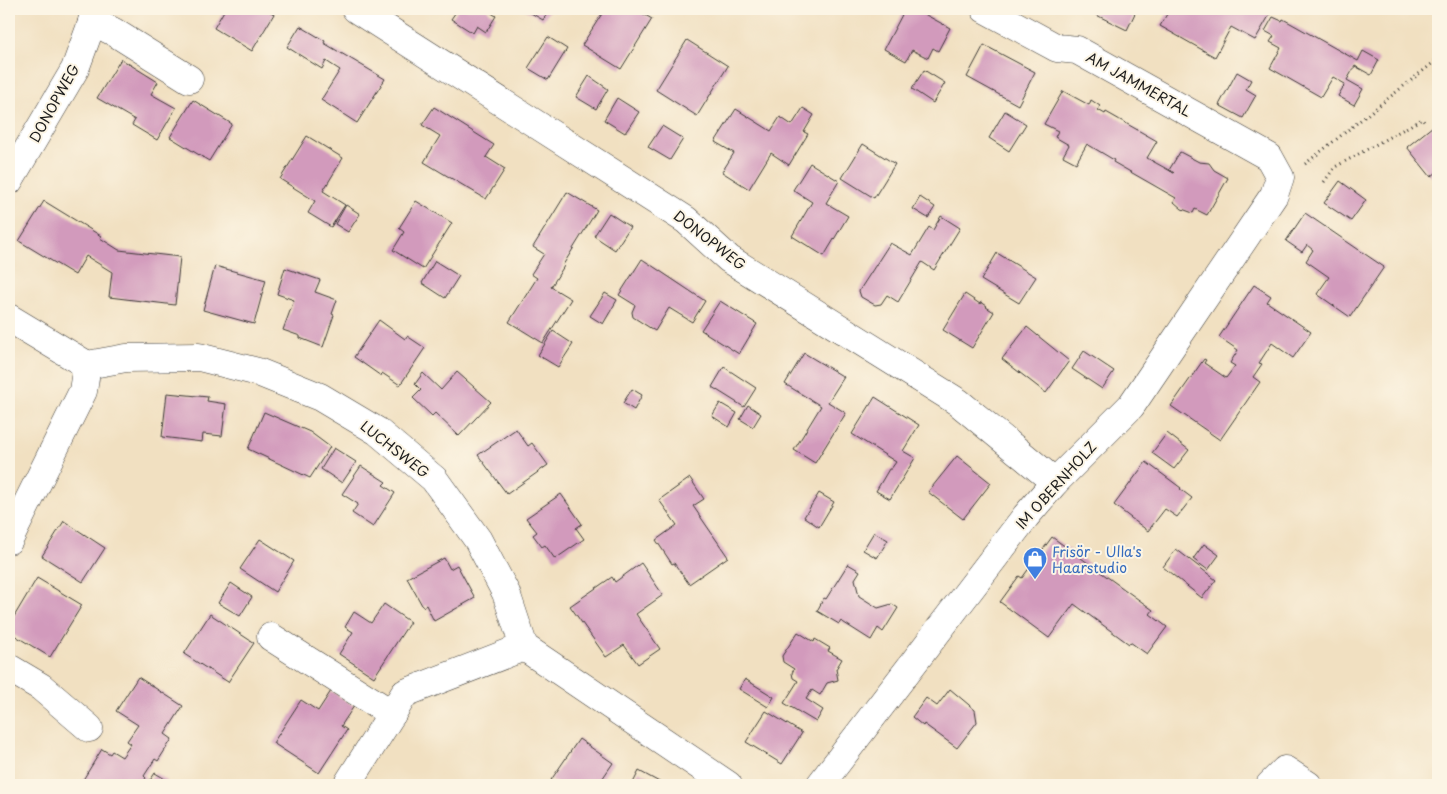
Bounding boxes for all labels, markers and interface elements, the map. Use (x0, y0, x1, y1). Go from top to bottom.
street label: AM JAMMERTAL (1083, 46, 1195, 122)
street label: DONOPWEG (24, 60, 84, 146)
street label: DONOPWEG (669, 205, 751, 275)
street label: LUCHSWEG (356, 415, 434, 483)
street label: IM OBERNHOLZ (1011, 437, 1101, 533)
place label: Frisör - Ulla's Haarstudio (1052, 541, 1142, 578)
shop icon: Frisör - Ulla's Haarstudio (1022, 546, 1048, 580)

